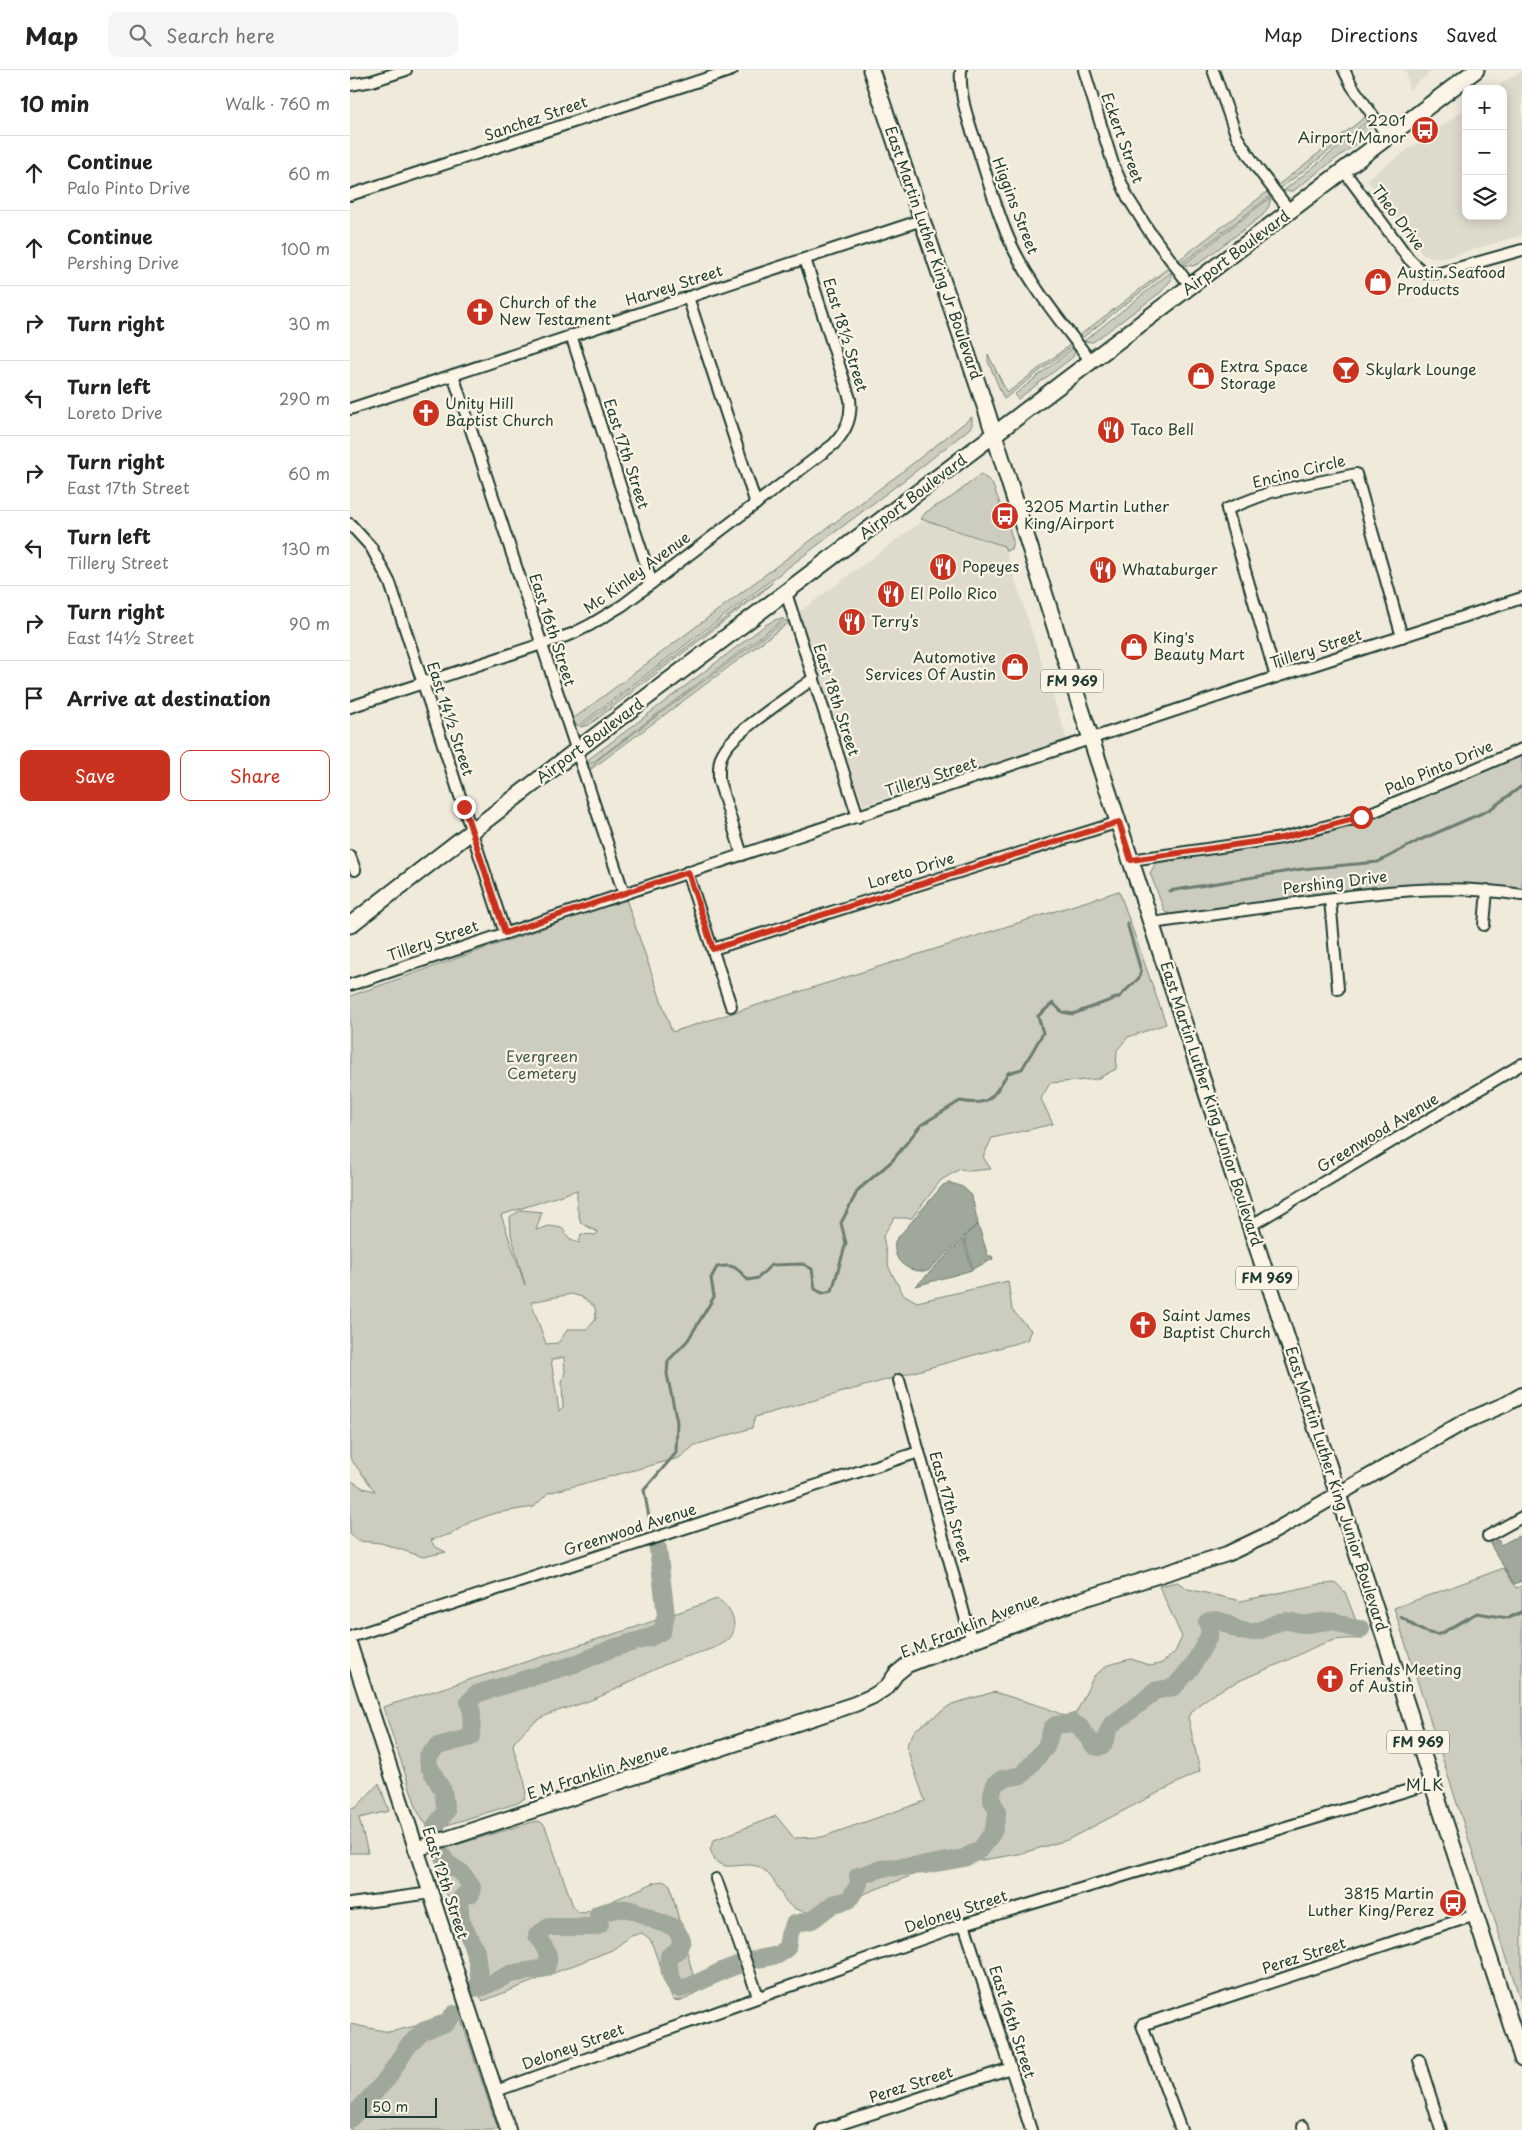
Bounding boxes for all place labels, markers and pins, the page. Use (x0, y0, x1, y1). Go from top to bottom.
place label: 2201 Airport/Manor (1298, 108, 1406, 148)
bus stop icon: 2201 Airport/Manor (1410, 115, 1440, 145)
place label: Austin Seafood Products (1397, 260, 1506, 300)
shop icon: Austin Seafood Products (1363, 267, 1393, 297)
place label: Church of the New Testament (499, 290, 611, 330)
church icon: Church of the New Testament (465, 297, 495, 327)
place label: Extra Space Storage (1220, 354, 1308, 394)
bar icon: Skylark Lounge (1331, 355, 1361, 385)
place label: Skylark Lounge (1365, 357, 1476, 380)
shop icon: Extra Space Storage (1186, 361, 1216, 391)
place label: Unity Hill Baptist Church (445, 391, 554, 431)
church icon: Unity Hill Baptist Church (411, 398, 441, 428)
restaurant icon: Taco Bell (1096, 415, 1126, 445)
place label: Taco Bell (1130, 417, 1194, 440)
place label: 3205 Martin Luther King/Airport (1024, 494, 1169, 534)
bus stop icon: 3205 Martin Luther King/Airport (990, 501, 1020, 531)
restaurant icon: Popeyes (928, 552, 958, 582)
place label: Popeyes (962, 554, 1019, 577)
restaurant icon: Whataburger (1088, 555, 1118, 585)
place label: Whataburger (1122, 557, 1218, 580)
restaurant icon: El Pollo Rico (876, 579, 906, 609)
place label: El Pollo Rico (910, 581, 997, 604)
restaurant icon: Terry’s (837, 607, 867, 637)
place label: Terry’s (871, 609, 919, 632)
place label: King's Beauty Mart (1153, 625, 1245, 665)
shop icon: King's Beauty Mart (1119, 632, 1149, 662)
place label: Automotive Services Of Austin (865, 645, 996, 685)
shop icon: Automotive Services Of Austin (1000, 652, 1030, 682)
place label: Saint James Baptist Church (1162, 1303, 1271, 1343)
church icon: Saint James Baptist Church (1128, 1310, 1158, 1340)
place label: Friends Meeting of Austin (1349, 1657, 1462, 1697)
church icon: Friends Meeting of Austin (1315, 1664, 1345, 1694)
place label: 3815 Martin Luther King/Perez (1308, 1881, 1434, 1921)
bus stop icon: 3815 Martin Luther King/Perez (1438, 1888, 1468, 1918)

